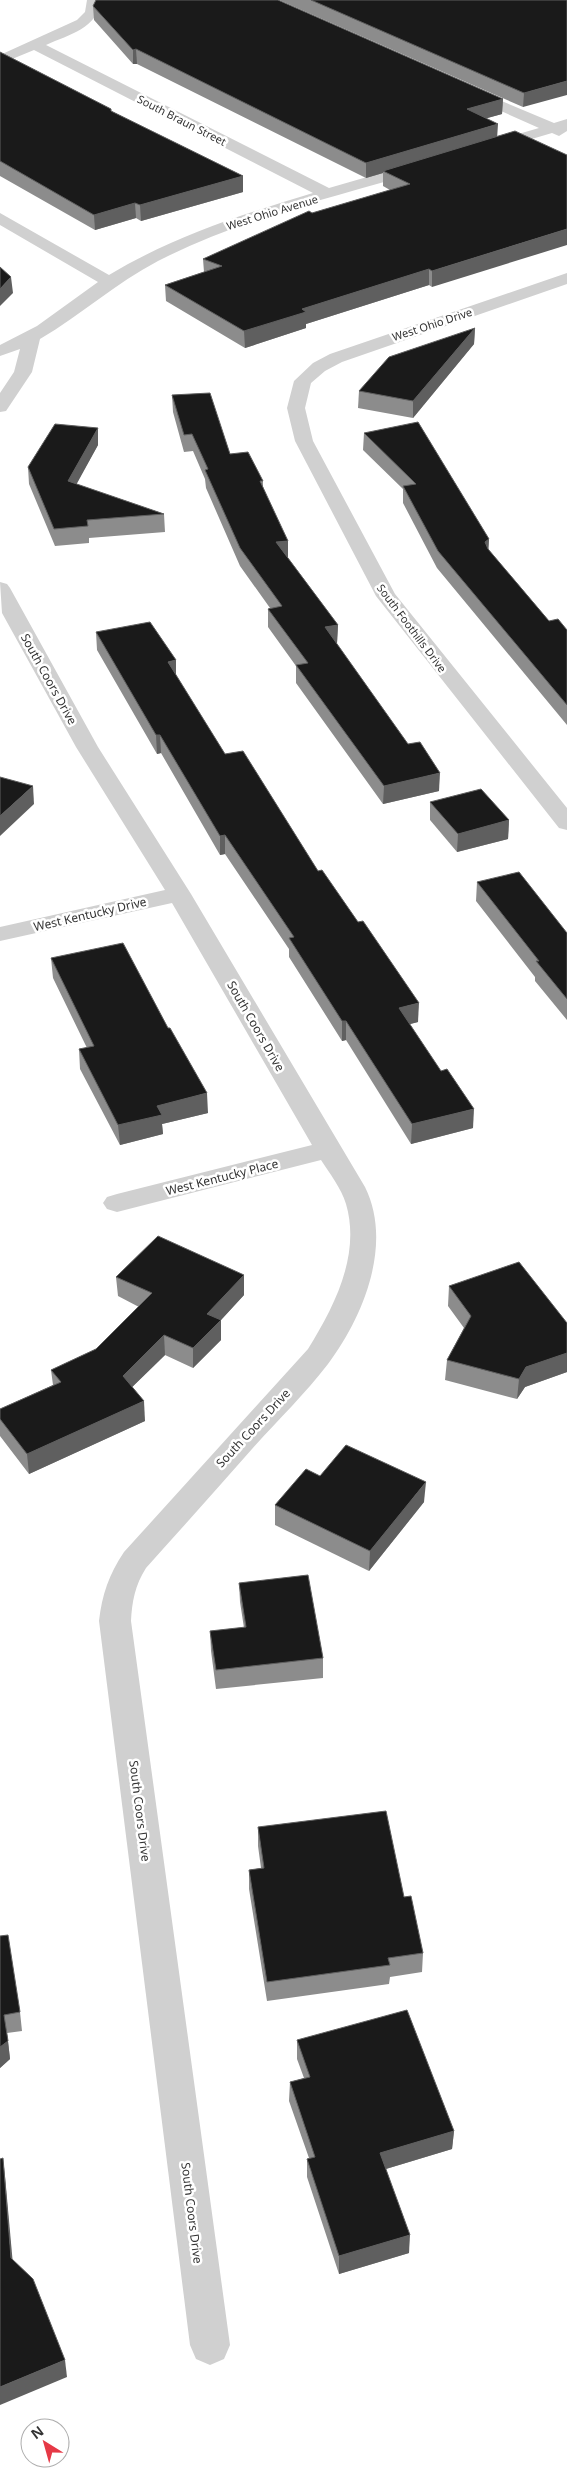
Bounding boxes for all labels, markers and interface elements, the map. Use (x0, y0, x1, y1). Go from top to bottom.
street label: South Braun Street (135, 91, 229, 149)
street label: West Ohio Avenue (225, 191, 319, 233)
street label: West Ohio Drive (390, 304, 474, 344)
street label: South Foothills Drive (374, 581, 450, 675)
street label: South Coors Drive (17, 630, 81, 728)
street label: West Kentucky Drive (32, 893, 148, 935)
street label: South Coors Drive (223, 978, 289, 1074)
street label: West Kentucky Place (164, 1155, 280, 1199)
street label: South Coors Drive (212, 1385, 294, 1471)
street label: South Coors Drive (125, 1759, 155, 1863)
street label: South Coors Drive (177, 2161, 207, 2265)
north arrow (20, 2418, 70, 2468)
text: N (27, 2421, 47, 2443)

